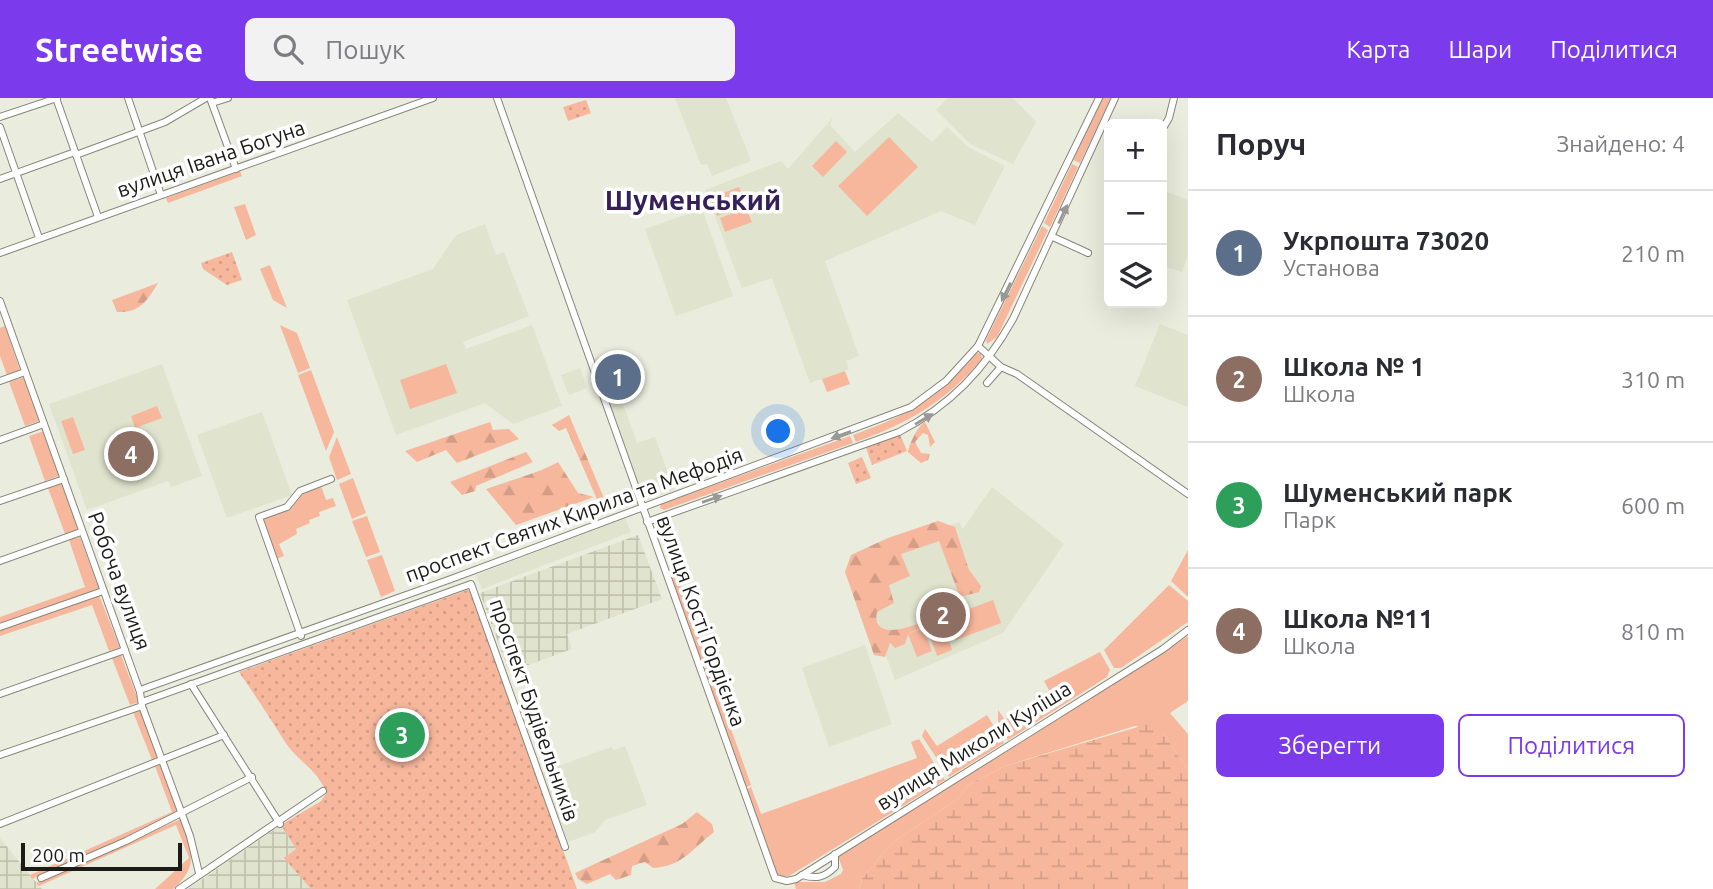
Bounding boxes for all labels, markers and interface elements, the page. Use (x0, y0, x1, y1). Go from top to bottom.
search box (245, 18, 735, 81)
icon: search (269, 30, 307, 68)
text: Streetwise (35, 31, 203, 68)
text: Пошук (325, 35, 406, 64)
text: Карта (1346, 36, 1410, 63)
text: Шари (1448, 36, 1512, 63)
text: Поділитися (1550, 36, 1678, 63)
street label: вулиця Івана Богуна (113, 115, 308, 202)
map controls (1104, 119, 1167, 308)
button: + (1104, 119, 1167, 182)
text: Поруч (1216, 127, 1306, 161)
text: Знайдено: 4 (1556, 131, 1685, 156)
button: − (1104, 182, 1167, 245)
district label: Шуменський (605, 184, 781, 215)
one-way arrow (1058, 204, 1069, 224)
text: Укрпошта 73020 (1283, 226, 1489, 255)
text: 1 (1233, 241, 1245, 266)
text: 210 m (1621, 241, 1685, 266)
button: layers (1104, 245, 1167, 308)
text: Установа (1283, 255, 1380, 280)
one-way arrow (1000, 282, 1012, 302)
pin: 1 (595, 351, 641, 403)
text: Школа № 1 (1283, 352, 1425, 381)
text: 2 (1233, 367, 1245, 392)
text: 310 m (1621, 367, 1685, 392)
text: Школа (1283, 381, 1355, 406)
one-way arrow (914, 412, 933, 425)
your location (761, 414, 795, 448)
pin: 4 (108, 428, 154, 480)
one-way arrow (831, 430, 852, 441)
street label: проспект Святих Кирила та Мефодія (402, 442, 746, 586)
text: Шуменський парк (1283, 478, 1513, 507)
one-way arrow (701, 493, 722, 504)
text: 3 (1233, 493, 1245, 518)
text: 600 m (1621, 493, 1685, 518)
text: Парк (1283, 507, 1336, 532)
street label: Робоча вулиця (84, 508, 156, 653)
street label: вулиця Кості Гордієнка (653, 512, 751, 729)
pin: 2 (920, 589, 966, 641)
street label: проспект Будівельників (486, 595, 584, 824)
text: Школа №11 (1283, 604, 1433, 633)
text: 4 (1233, 619, 1245, 644)
text: 810 m (1621, 619, 1685, 644)
text: Школа (1283, 633, 1355, 658)
street label: вулиця Миколи Куліша (872, 676, 1075, 815)
pin: 3 (379, 709, 425, 761)
button: Зберегти (1216, 714, 1444, 777)
button: Поділитися (1458, 714, 1685, 777)
scale bar (21, 840, 182, 872)
text: 200 m (32, 844, 85, 866)

